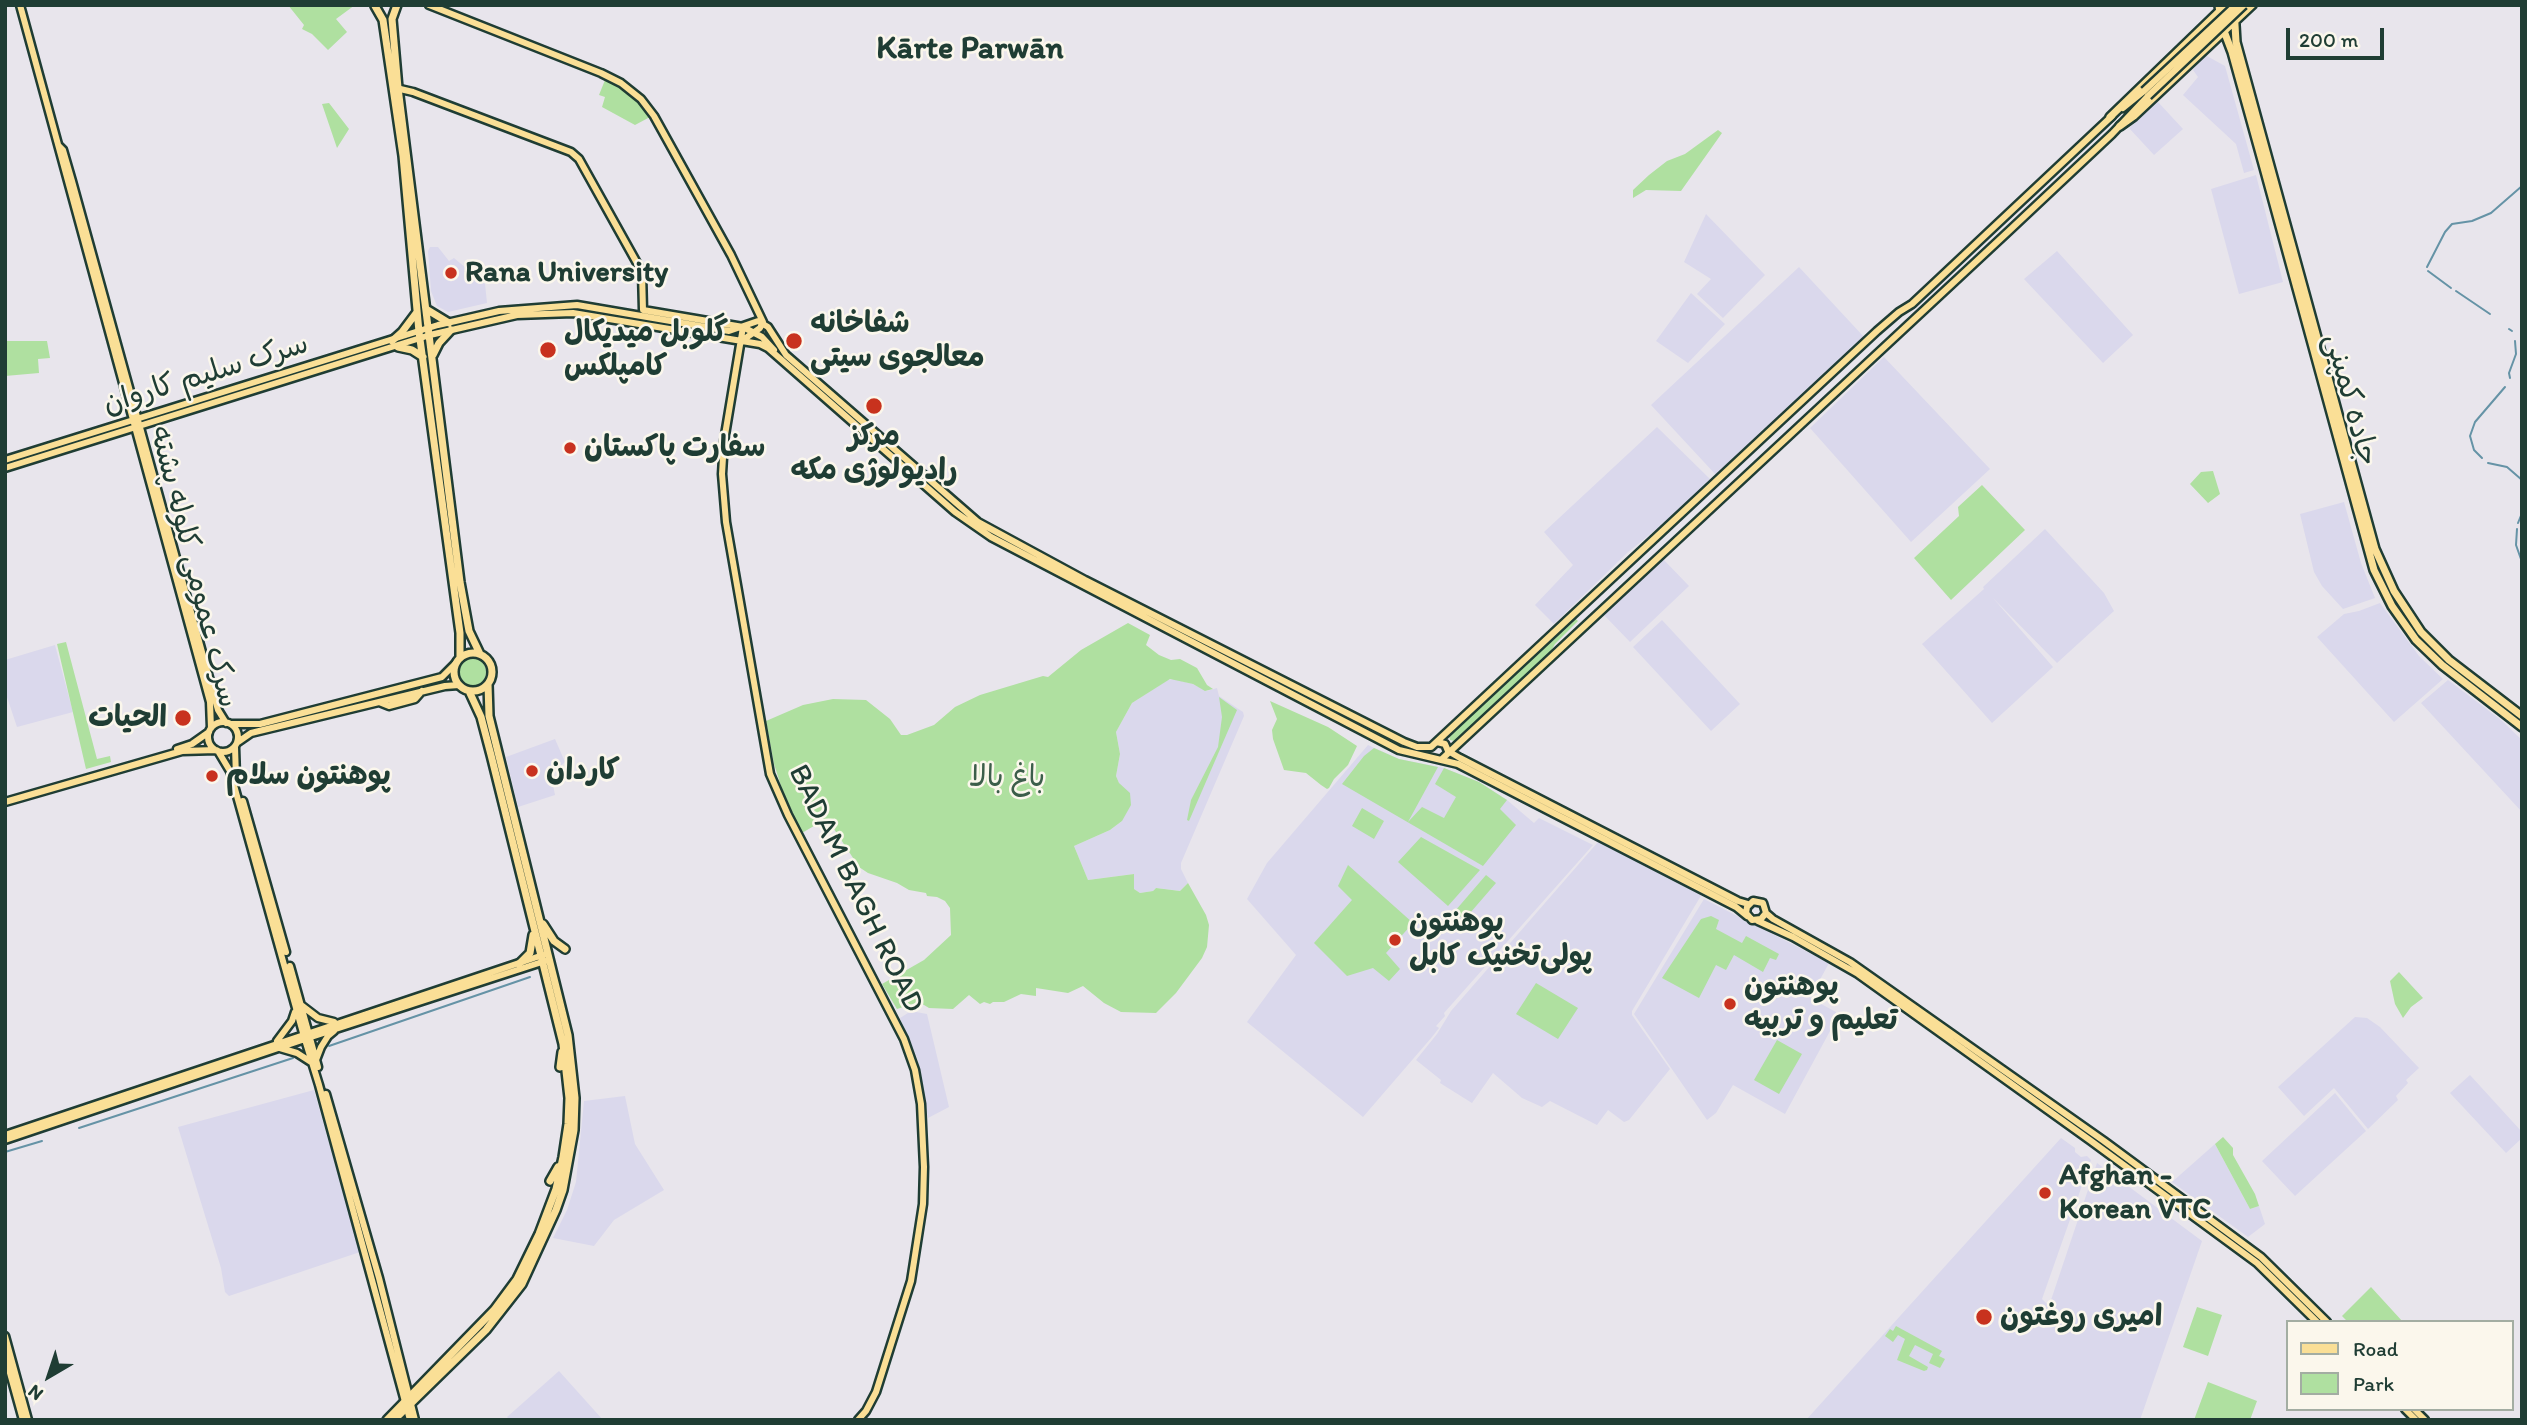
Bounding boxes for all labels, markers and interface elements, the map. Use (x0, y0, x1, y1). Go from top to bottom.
scale bar (2289, 14, 2387, 58)
text: 200 m (2299, 27, 2358, 52)
district label: Kārte Parwān (876, 31, 1064, 69)
place label: Rana University (465, 255, 668, 291)
marker: Rana University (443, 265, 459, 281)
place label: شفاخانه معالجوی سیتی (810, 306, 985, 376)
place label: گلوبل میدیکال کامپلکس (564, 315, 728, 386)
street label: سرک سلیم کاروان (99, 327, 313, 423)
street label: جاده کمپنی (2315, 330, 2385, 470)
marker: شفاخانه معالجوی سیتی (784, 331, 804, 351)
marker: گلوبل میدیکال کامپلکس (538, 340, 558, 360)
marker: مرکز رادیولوژی مکه (864, 396, 884, 416)
place label: مرکز رادیولوژی مکه (790, 419, 958, 490)
street label: سرک عمومی کلوله پشته (141, 423, 245, 711)
place label: سفارت پاکستان (584, 430, 765, 466)
marker: سفارت پاکستان (562, 440, 578, 456)
place label: الحیات (88, 700, 167, 736)
marker: الحیات (173, 708, 193, 728)
place label: کاردان (546, 753, 620, 789)
place label: پوهنتون سلام (226, 758, 391, 794)
street label: BADAM BAGH ROAD (779, 759, 931, 1019)
park label: باغ بالا (969, 760, 1045, 796)
marker: کاردان (524, 763, 540, 779)
marker: پوهنتون سلام (204, 768, 220, 784)
place label: پوهنتون پولی‌تخنیک کابل (1409, 905, 1592, 976)
marker: پوهنتون پولی‌تخنیک کابل (1387, 932, 1403, 948)
place label: پوهنتون تعلیم و تربیه (1744, 969, 1898, 1040)
marker: پوهنتون تعلیم و تربیه (1722, 996, 1738, 1012)
place label: Afghan - Korean VTC (2059, 1158, 2212, 1228)
marker: Afghan - Korean VTC (2037, 1185, 2053, 1201)
place label: امیری روغتون (2000, 1299, 2162, 1335)
marker: امیری روغتون (1974, 1307, 1994, 1327)
legend (2286, 1320, 2513, 1411)
text: Road (2353, 1336, 2398, 1361)
north arrow (14, 1341, 84, 1411)
text: Park (2353, 1371, 2394, 1396)
text: N (23, 1380, 48, 1406)

